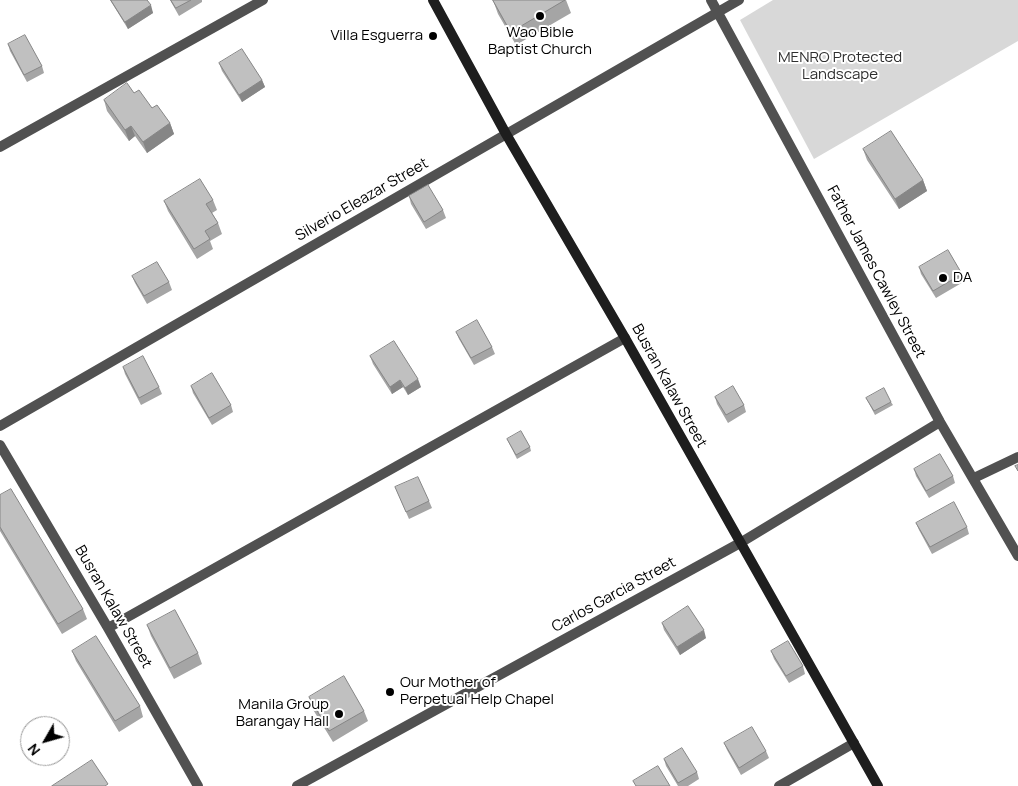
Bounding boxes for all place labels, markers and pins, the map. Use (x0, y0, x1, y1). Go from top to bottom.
marker: Wao Bible Baptist Church (534, 10, 546, 22)
place label: Wao Bible Baptist Church (488, 24, 592, 59)
place label: Villa Esguerra (331, 27, 423, 45)
marker: Villa Esguerra (427, 30, 439, 42)
place label: DA (953, 269, 972, 287)
marker: DA (937, 272, 949, 284)
place label: Our Mother of Perpetual Help Chapel (400, 674, 554, 709)
marker: Our Mother of Perpetual Help Chapel (384, 686, 396, 698)
place label: Manila Group Barangay Hall (236, 696, 329, 731)
marker: Manila Group Barangay Hall (333, 708, 345, 720)

